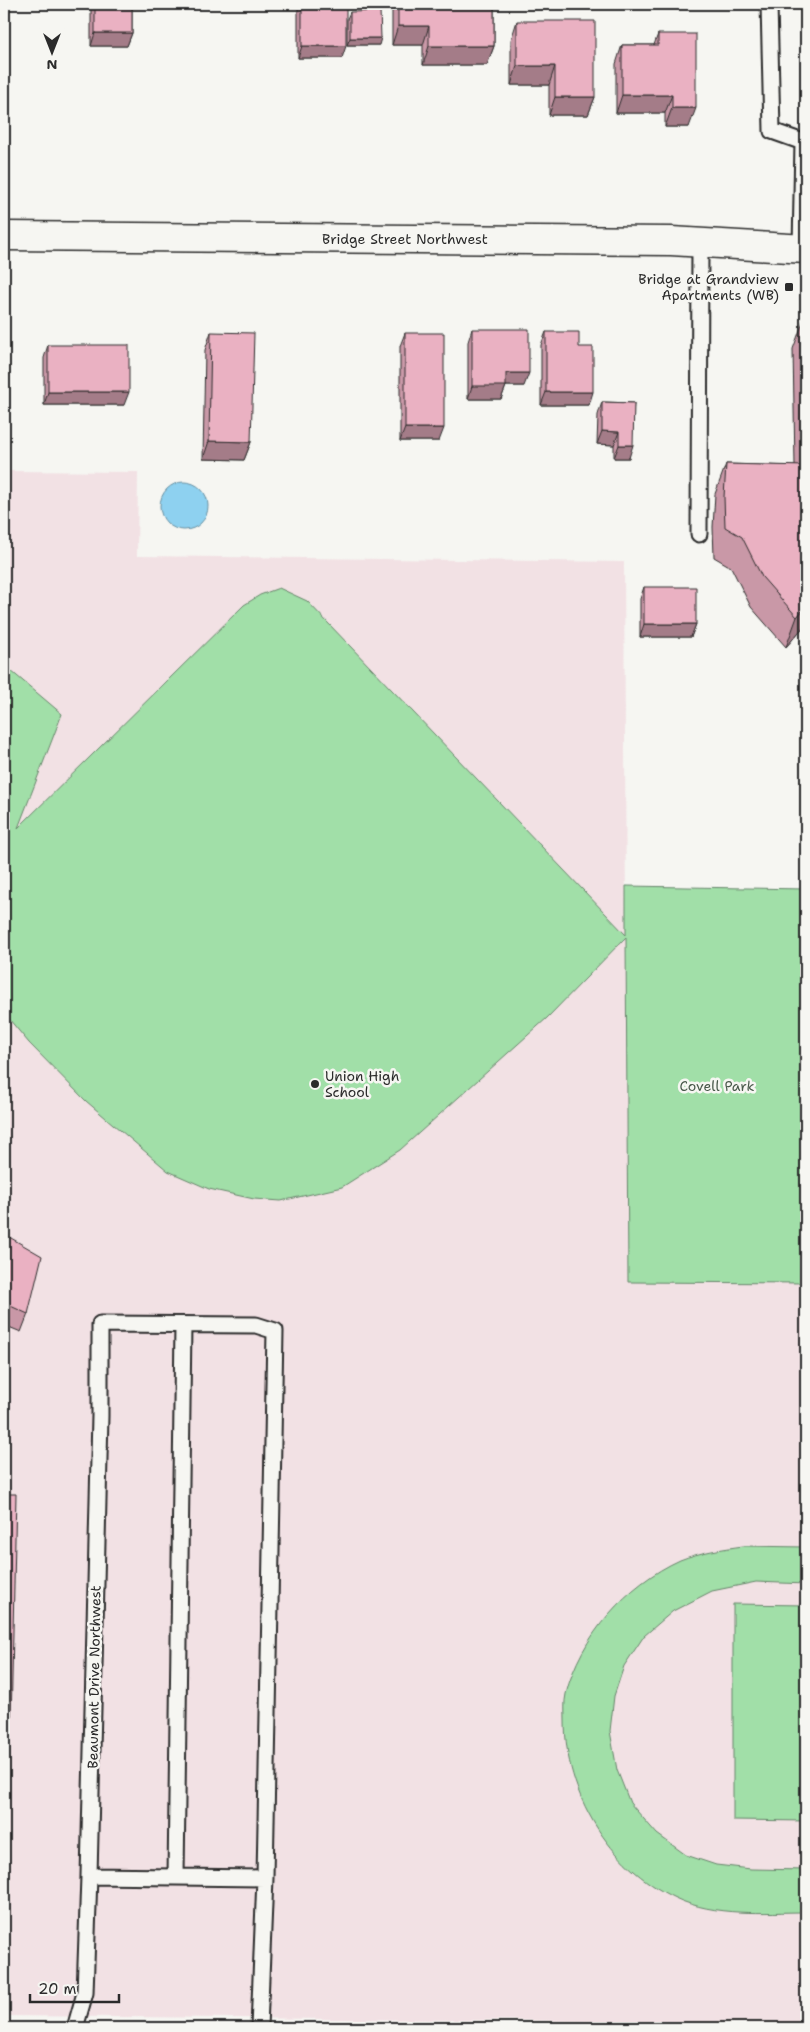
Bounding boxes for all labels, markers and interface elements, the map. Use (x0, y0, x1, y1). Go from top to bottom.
north arrow (28, 28, 78, 78)
text: N (46, 56, 58, 74)
street label: Bridge Street Northwest (322, 230, 488, 248)
place label: Bridge at Grandview Apartments (WB) (638, 270, 779, 304)
marker: Bridge at Grandview Apartments (WB) (783, 281, 795, 293)
place label: Union High School (325, 1067, 399, 1101)
park label: Covell Park (680, 1077, 754, 1095)
marker: Union High School (309, 1078, 321, 1090)
street label: Beaumont Drive Northwest (83, 1585, 105, 1769)
scale bar (30, 1972, 119, 2004)
text: 20 m (38, 1979, 77, 1999)

